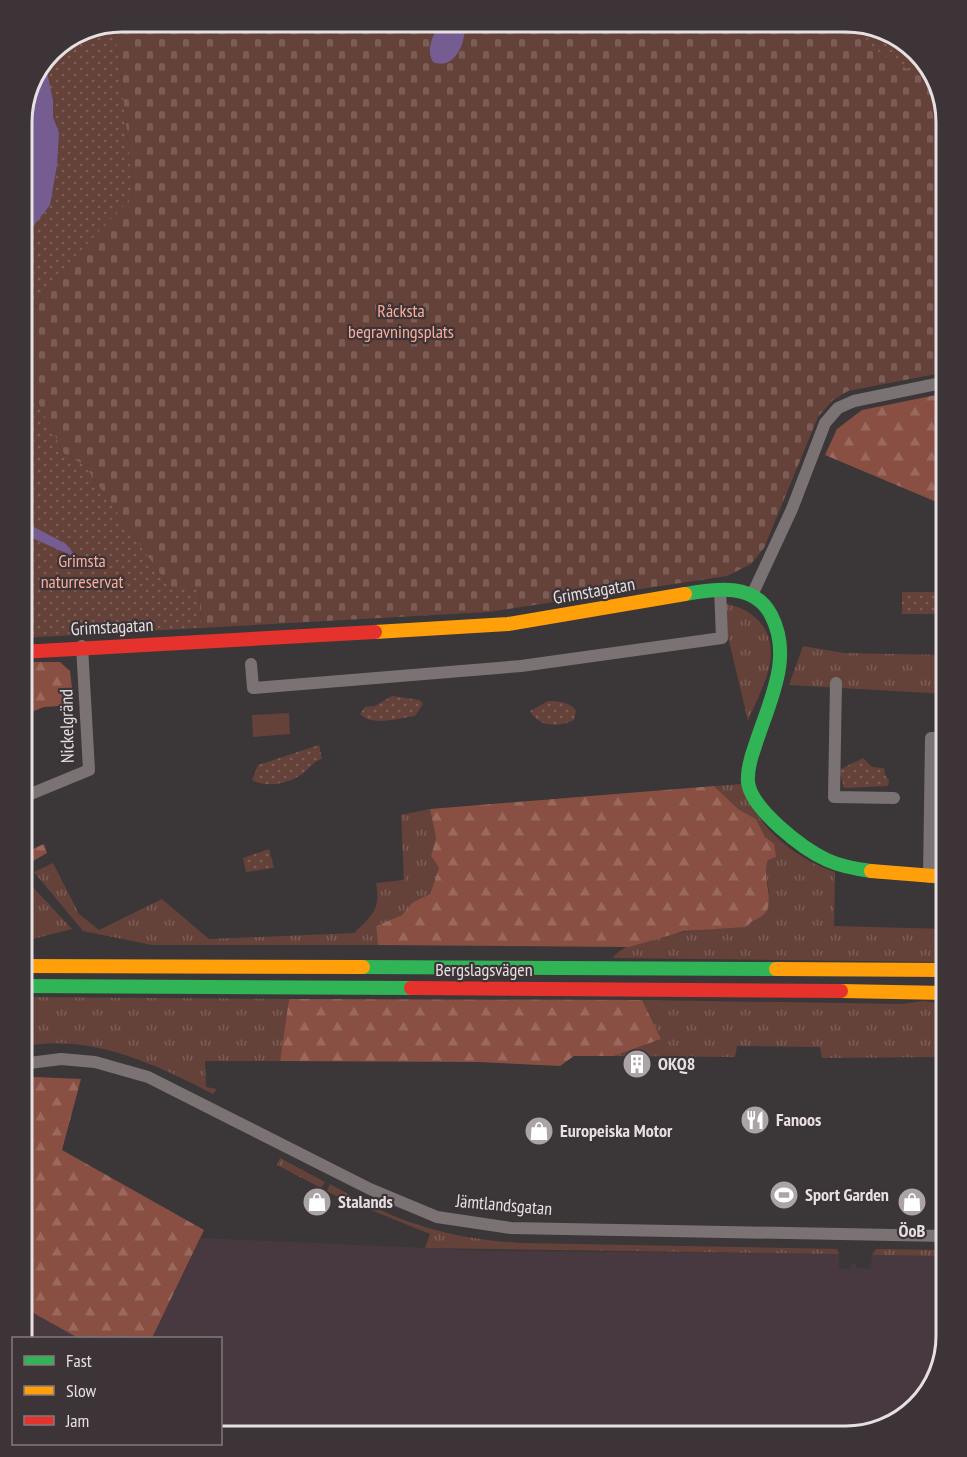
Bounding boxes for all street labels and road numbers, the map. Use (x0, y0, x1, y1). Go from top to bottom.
street label: Grimstagatan (551, 572, 637, 609)
street label: Grimstagatan (70, 613, 154, 640)
street label: Nickelgränd (54, 689, 79, 763)
street label: Bergslagsvägen (435, 958, 533, 981)
street label: Jämtlandsgatan (454, 1189, 553, 1220)

